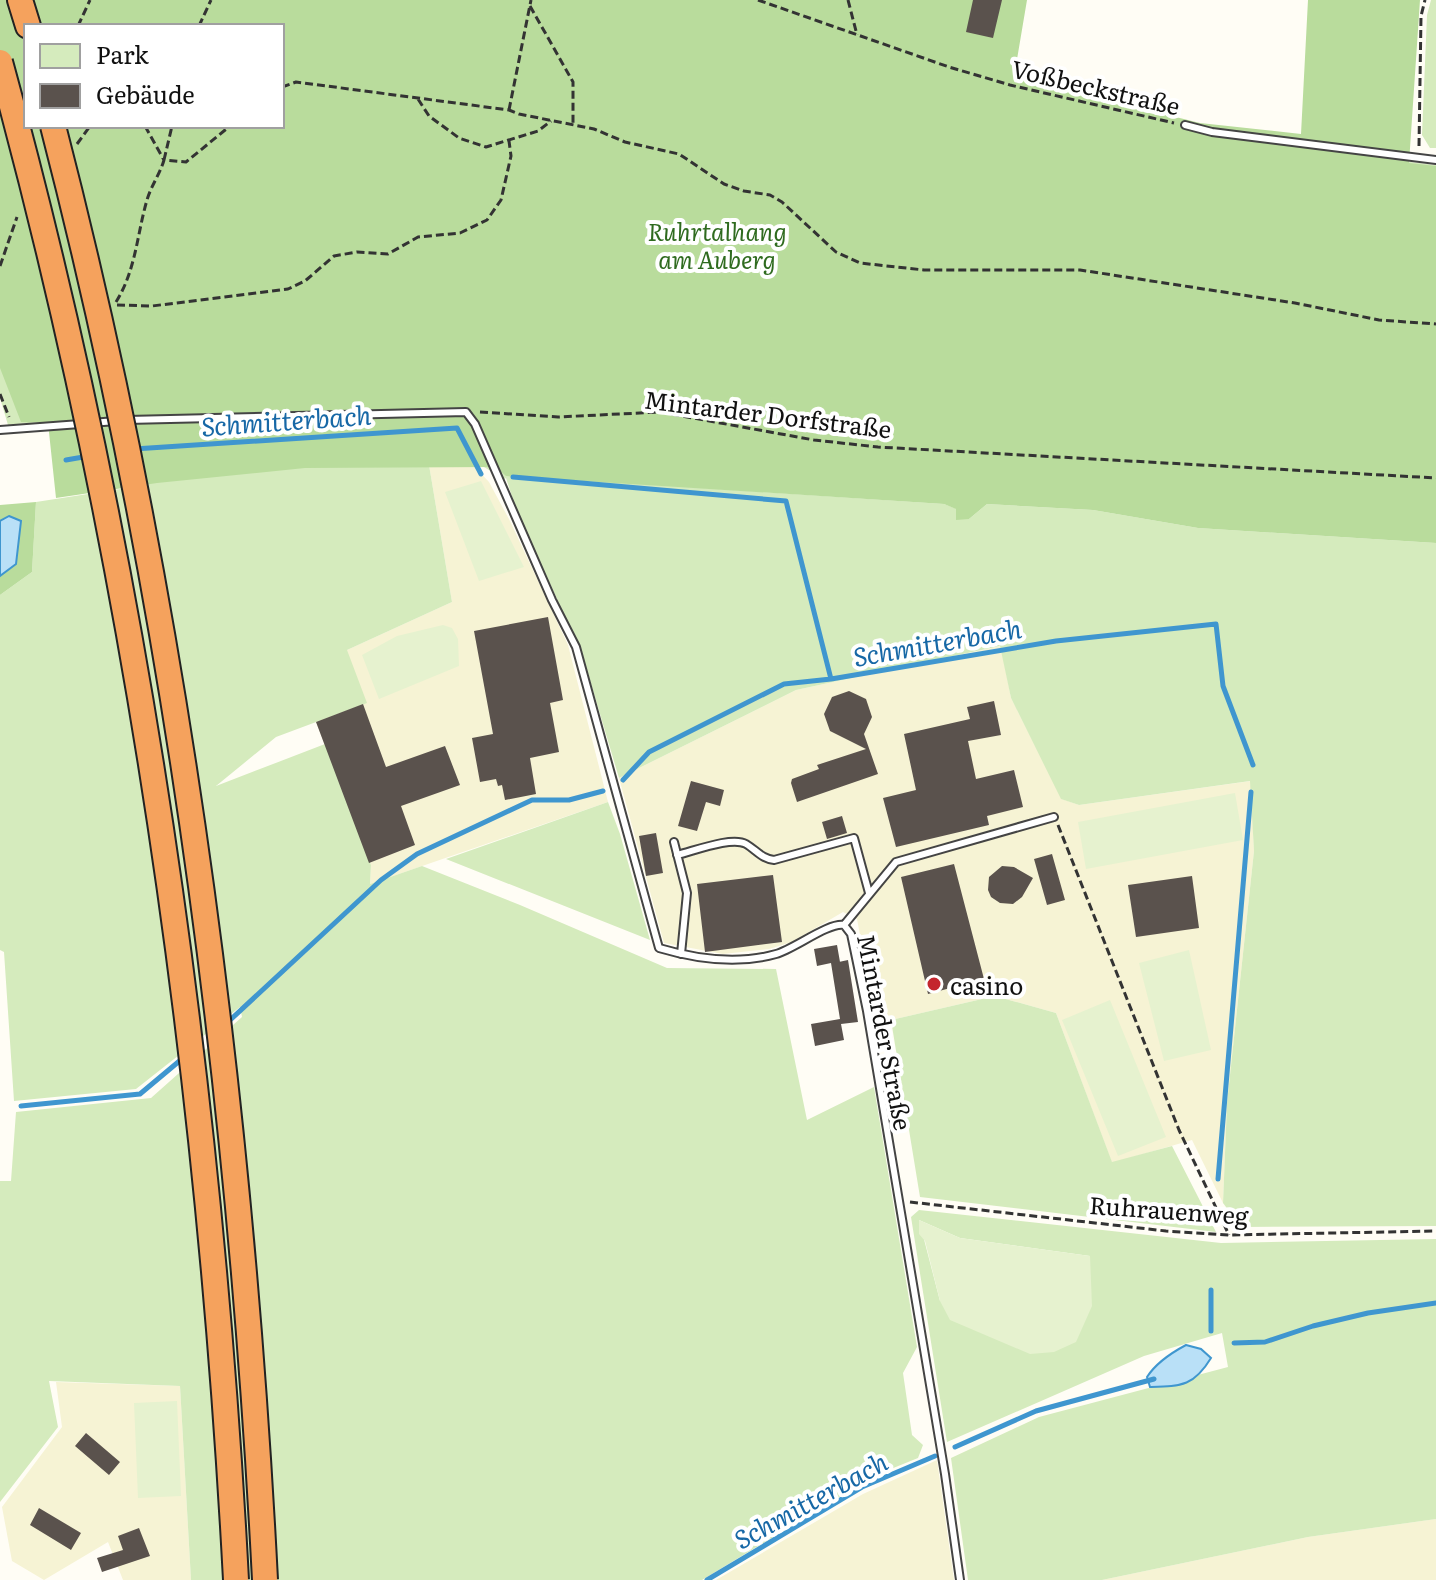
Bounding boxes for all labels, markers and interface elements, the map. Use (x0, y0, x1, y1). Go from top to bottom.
legend (24, 24, 284, 128)
text: Park (96, 36, 149, 71)
street label: Voßbeckstraße (1008, 50, 1184, 122)
text: Gebäude (96, 76, 195, 111)
park label: Ruhrtalhang am Auberg (647, 213, 787, 276)
street label: Mintarder Dorfstraße (643, 380, 893, 446)
water label: Schmitterbach (200, 394, 372, 444)
water label: Schmitterbach (850, 607, 1024, 675)
street label: Mintarder Straße (850, 931, 922, 1133)
place label: casino (950, 967, 1023, 1002)
marker: casino (925, 975, 943, 993)
street label: Ruhrauenweg (1088, 1186, 1250, 1232)
water label: Schmitterbach (726, 1441, 894, 1557)

